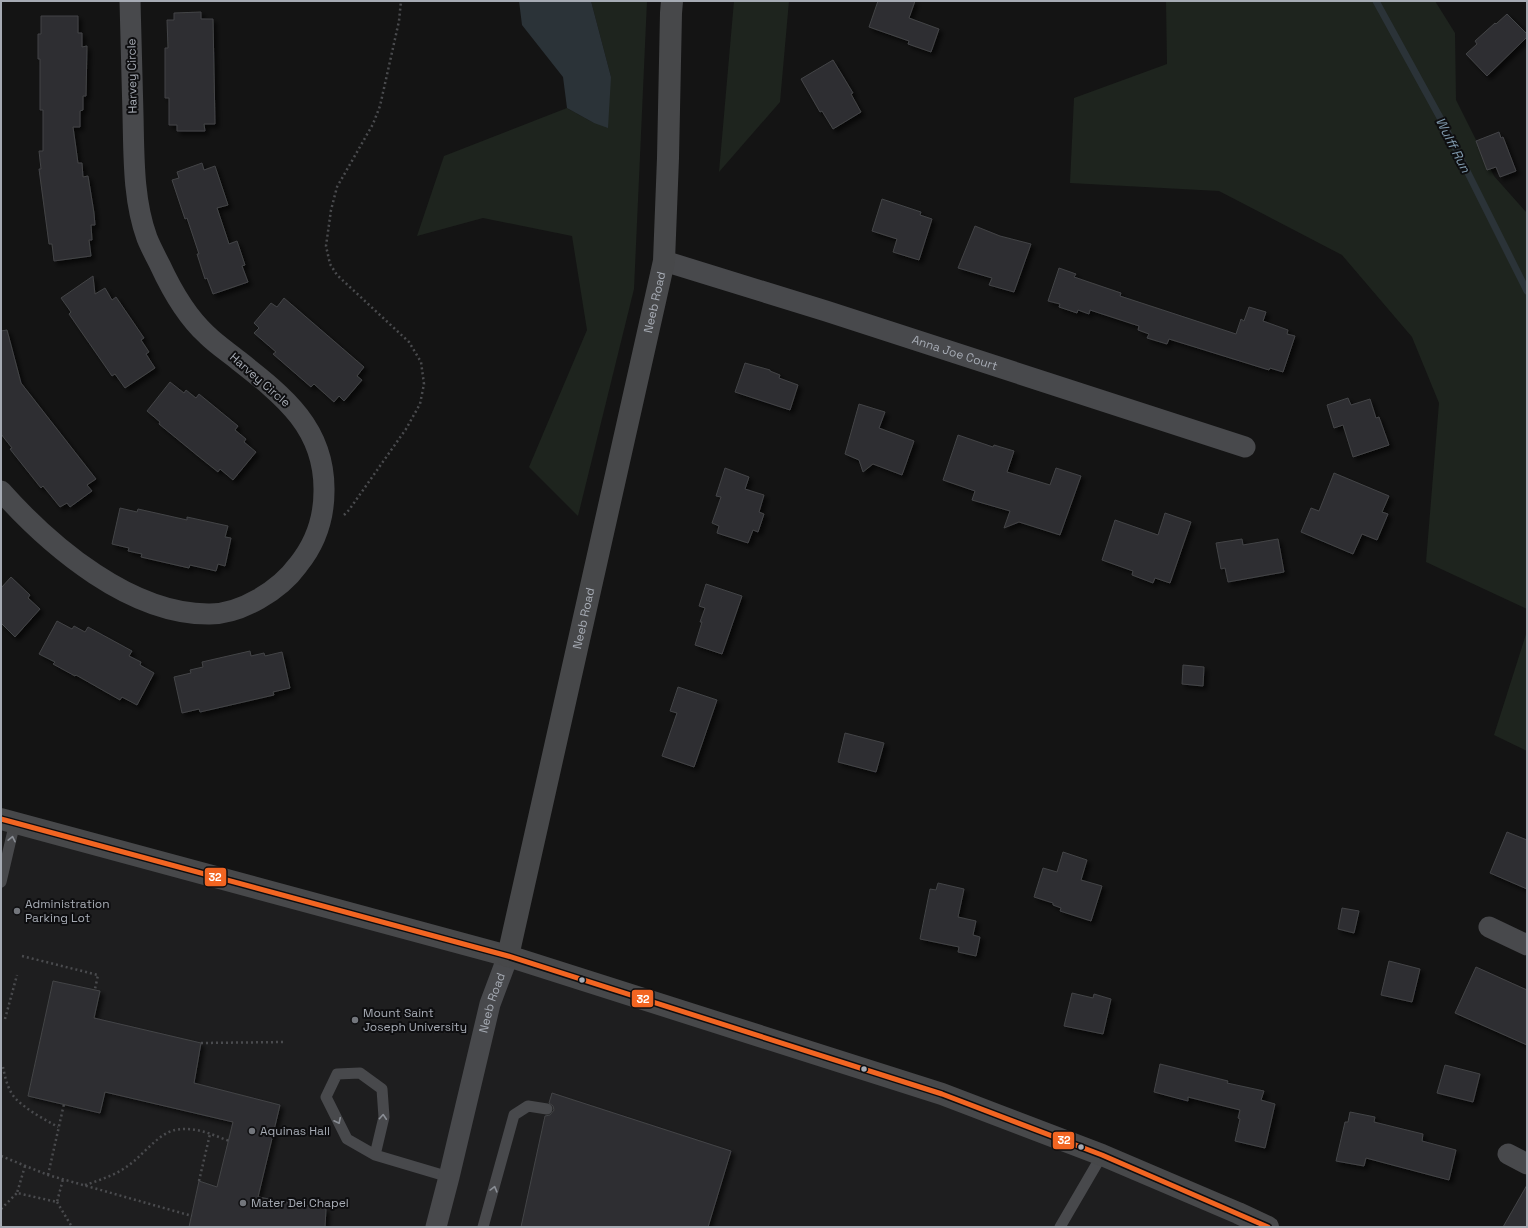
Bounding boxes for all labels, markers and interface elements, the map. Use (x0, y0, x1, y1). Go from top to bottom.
street label: Harvey Circle (123, 38, 141, 114)
water label: Wulff Run (1432, 114, 1475, 176)
street label: Neeb Road (640, 270, 669, 335)
street label: Anna Joe Court (910, 331, 1000, 374)
street label: Harvey Circle (226, 349, 294, 411)
street label: Neeb Road (569, 586, 598, 651)
one-way arrow (7, 836, 15, 842)
line badge: 32 (204, 867, 227, 887)
text: 32 (208, 870, 222, 884)
place label: Administration Parking Lot (25, 896, 110, 926)
marker: Administration Parking Lot (12, 906, 22, 916)
street label: Neeb Road (475, 970, 509, 1035)
unlabelled marker (577, 975, 587, 985)
line badge: 32 (631, 989, 654, 1008)
text: 32 (636, 992, 650, 1006)
place label: Mount Saint Joseph University (363, 1005, 467, 1035)
marker: Mount Saint Joseph University (350, 1015, 360, 1025)
unlabelled marker (859, 1064, 869, 1074)
one-way arrow (378, 1114, 387, 1120)
one-way arrow (333, 1116, 341, 1124)
place label: Aquinas Hall (260, 1123, 330, 1139)
marker: Aquinas Hall (247, 1126, 257, 1136)
line badge: 32 (1052, 1131, 1075, 1150)
text: 32 (1057, 1133, 1071, 1147)
unlabelled marker (1076, 1142, 1086, 1152)
one-way arrow (489, 1186, 498, 1193)
place label: Mater Dei Chapel (251, 1195, 349, 1211)
marker: Mater Dei Chapel (238, 1198, 248, 1208)

